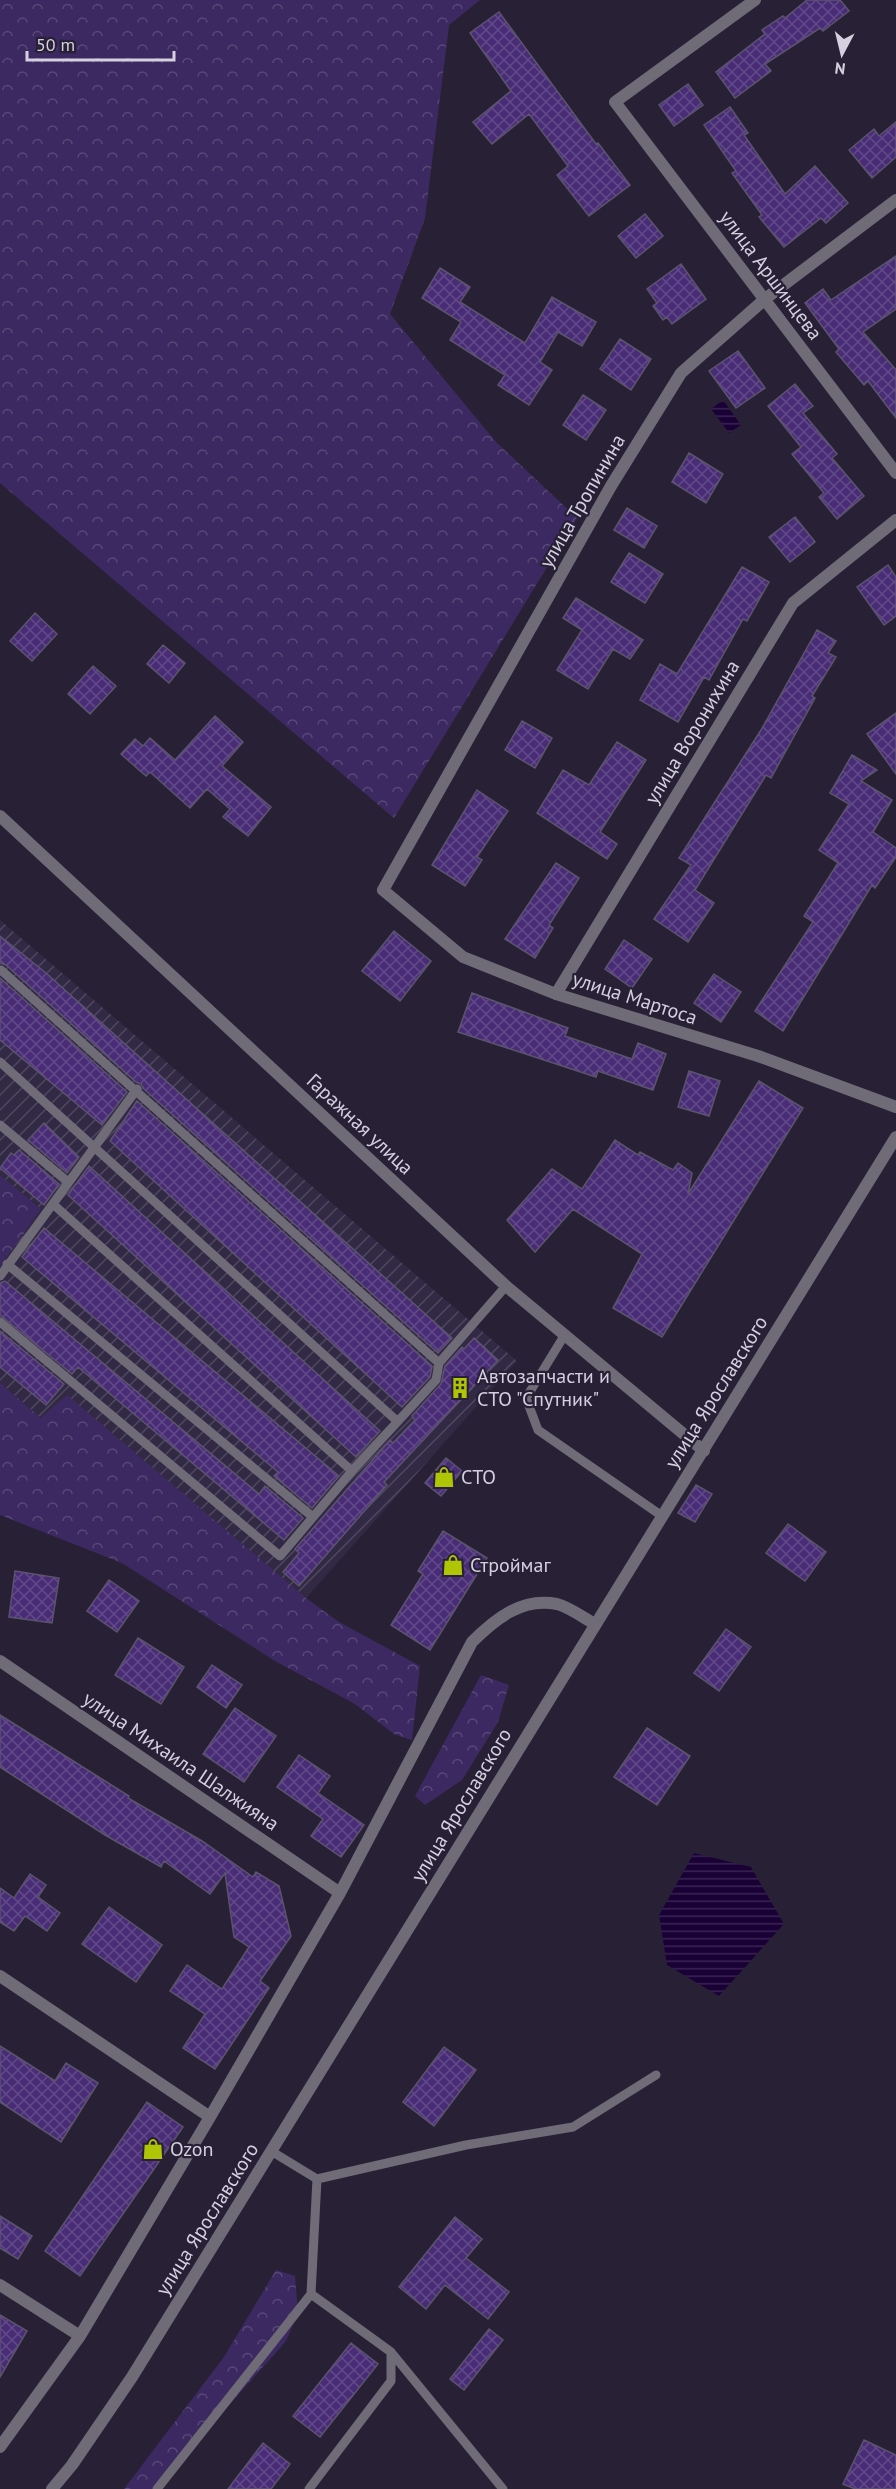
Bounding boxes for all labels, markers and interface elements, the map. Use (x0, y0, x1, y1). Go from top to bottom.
scale bar (27, 24, 174, 62)
north arrow (812, 24, 872, 84)
text: 50 m (36, 33, 75, 56)
text: N (834, 58, 847, 79)
street label: улица Аршинцева (714, 205, 828, 345)
street label: улица Тропинина (533, 429, 631, 573)
street label: улица Воронихина (639, 655, 745, 809)
street label: улица Мартоса (569, 966, 701, 1030)
street label: Гаражная улица (301, 1068, 419, 1180)
street label: улица Ярославского (659, 1311, 773, 1473)
place label: Автозапчасти и СТО "Спутник" (477, 1363, 610, 1412)
building icon: Автозапчасти и СТО "Спутник" (448, 1376, 472, 1400)
place label: СТО (461, 1464, 496, 1490)
shop icon: СТО (432, 1465, 456, 1489)
place label: Строймаг (470, 1552, 551, 1578)
shop icon: Строймаг (441, 1553, 465, 1577)
street label: улица Михаила Шалжияна (78, 1686, 284, 1836)
street label: улица Ярославского (405, 1723, 517, 1887)
place label: Ozon (170, 2136, 214, 2162)
shop icon: Ozon (141, 2137, 165, 2161)
street label: улица Ярославского (150, 2138, 264, 2300)

